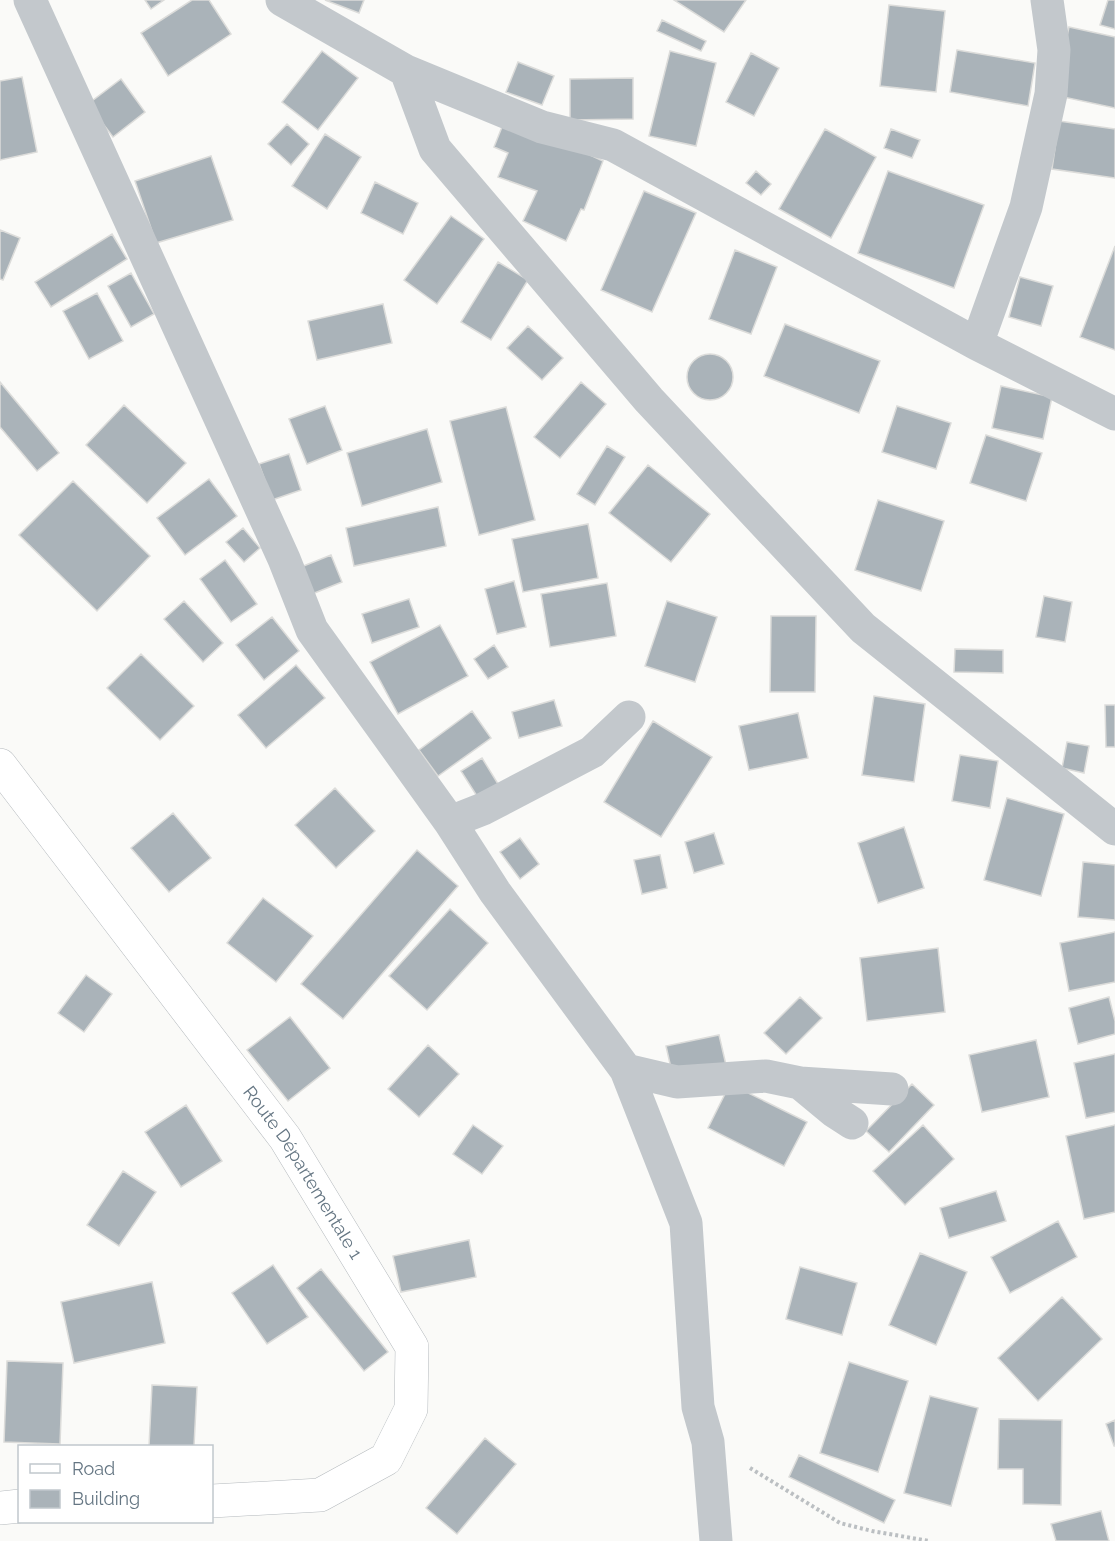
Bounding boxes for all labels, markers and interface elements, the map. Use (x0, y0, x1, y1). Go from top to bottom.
street label: Route Départementale 1 (239, 1082, 367, 1263)
legend (18, 1445, 213, 1523)
text: Road (72, 1458, 115, 1479)
text: Building (72, 1488, 140, 1509)

